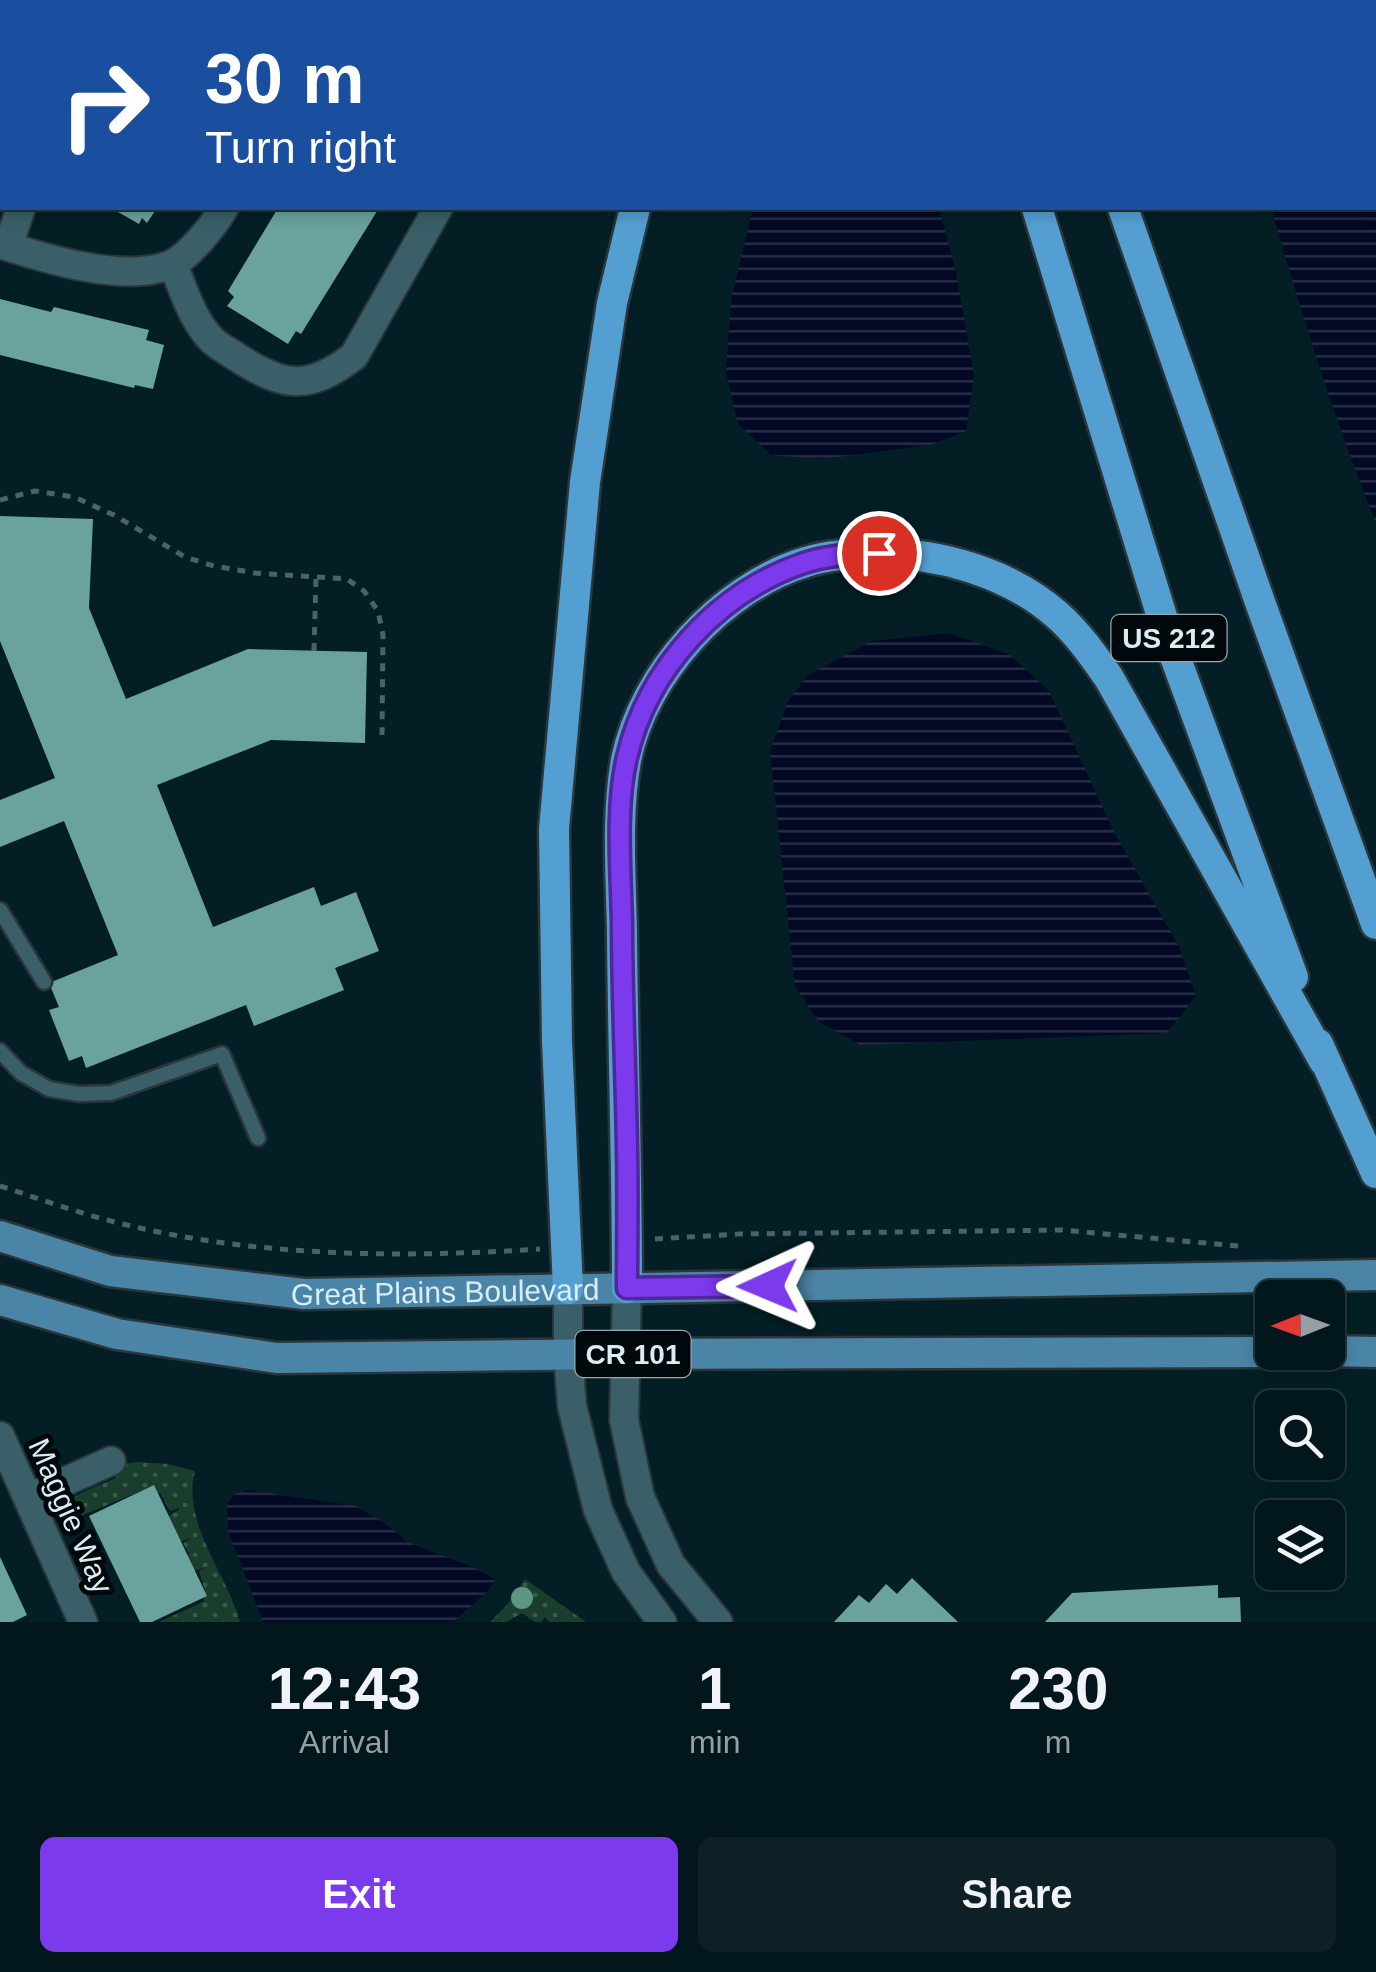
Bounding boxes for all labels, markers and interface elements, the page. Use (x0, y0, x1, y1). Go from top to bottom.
icon: right (40, 40, 170, 170)
text: 30 m (205, 40, 365, 118)
text: Turn right (205, 122, 396, 173)
pin (837, 511, 922, 596)
icon: arrive (852, 526, 907, 581)
road number: US 212 (1112, 615, 1226, 661)
position arrow (716, 1234, 820, 1338)
street label: Great Plains Boulevard (289, 1272, 600, 1312)
north arrow (1255, 1280, 1345, 1370)
map controls (1255, 1280, 1345, 1590)
road number: CR 101 (576, 1331, 690, 1377)
button: search (1255, 1390, 1345, 1480)
street label: Maggie Way (22, 1434, 120, 1598)
button: layers (1255, 1500, 1345, 1590)
text: 12:43 (268, 1655, 421, 1722)
text: 1 (698, 1655, 731, 1722)
text: 230 (1008, 1655, 1108, 1722)
text: Arrival (299, 1724, 390, 1760)
text: min (689, 1724, 740, 1760)
text: m (1045, 1724, 1072, 1760)
button: Exit (40, 1837, 678, 1952)
button: Share (698, 1837, 1336, 1952)

